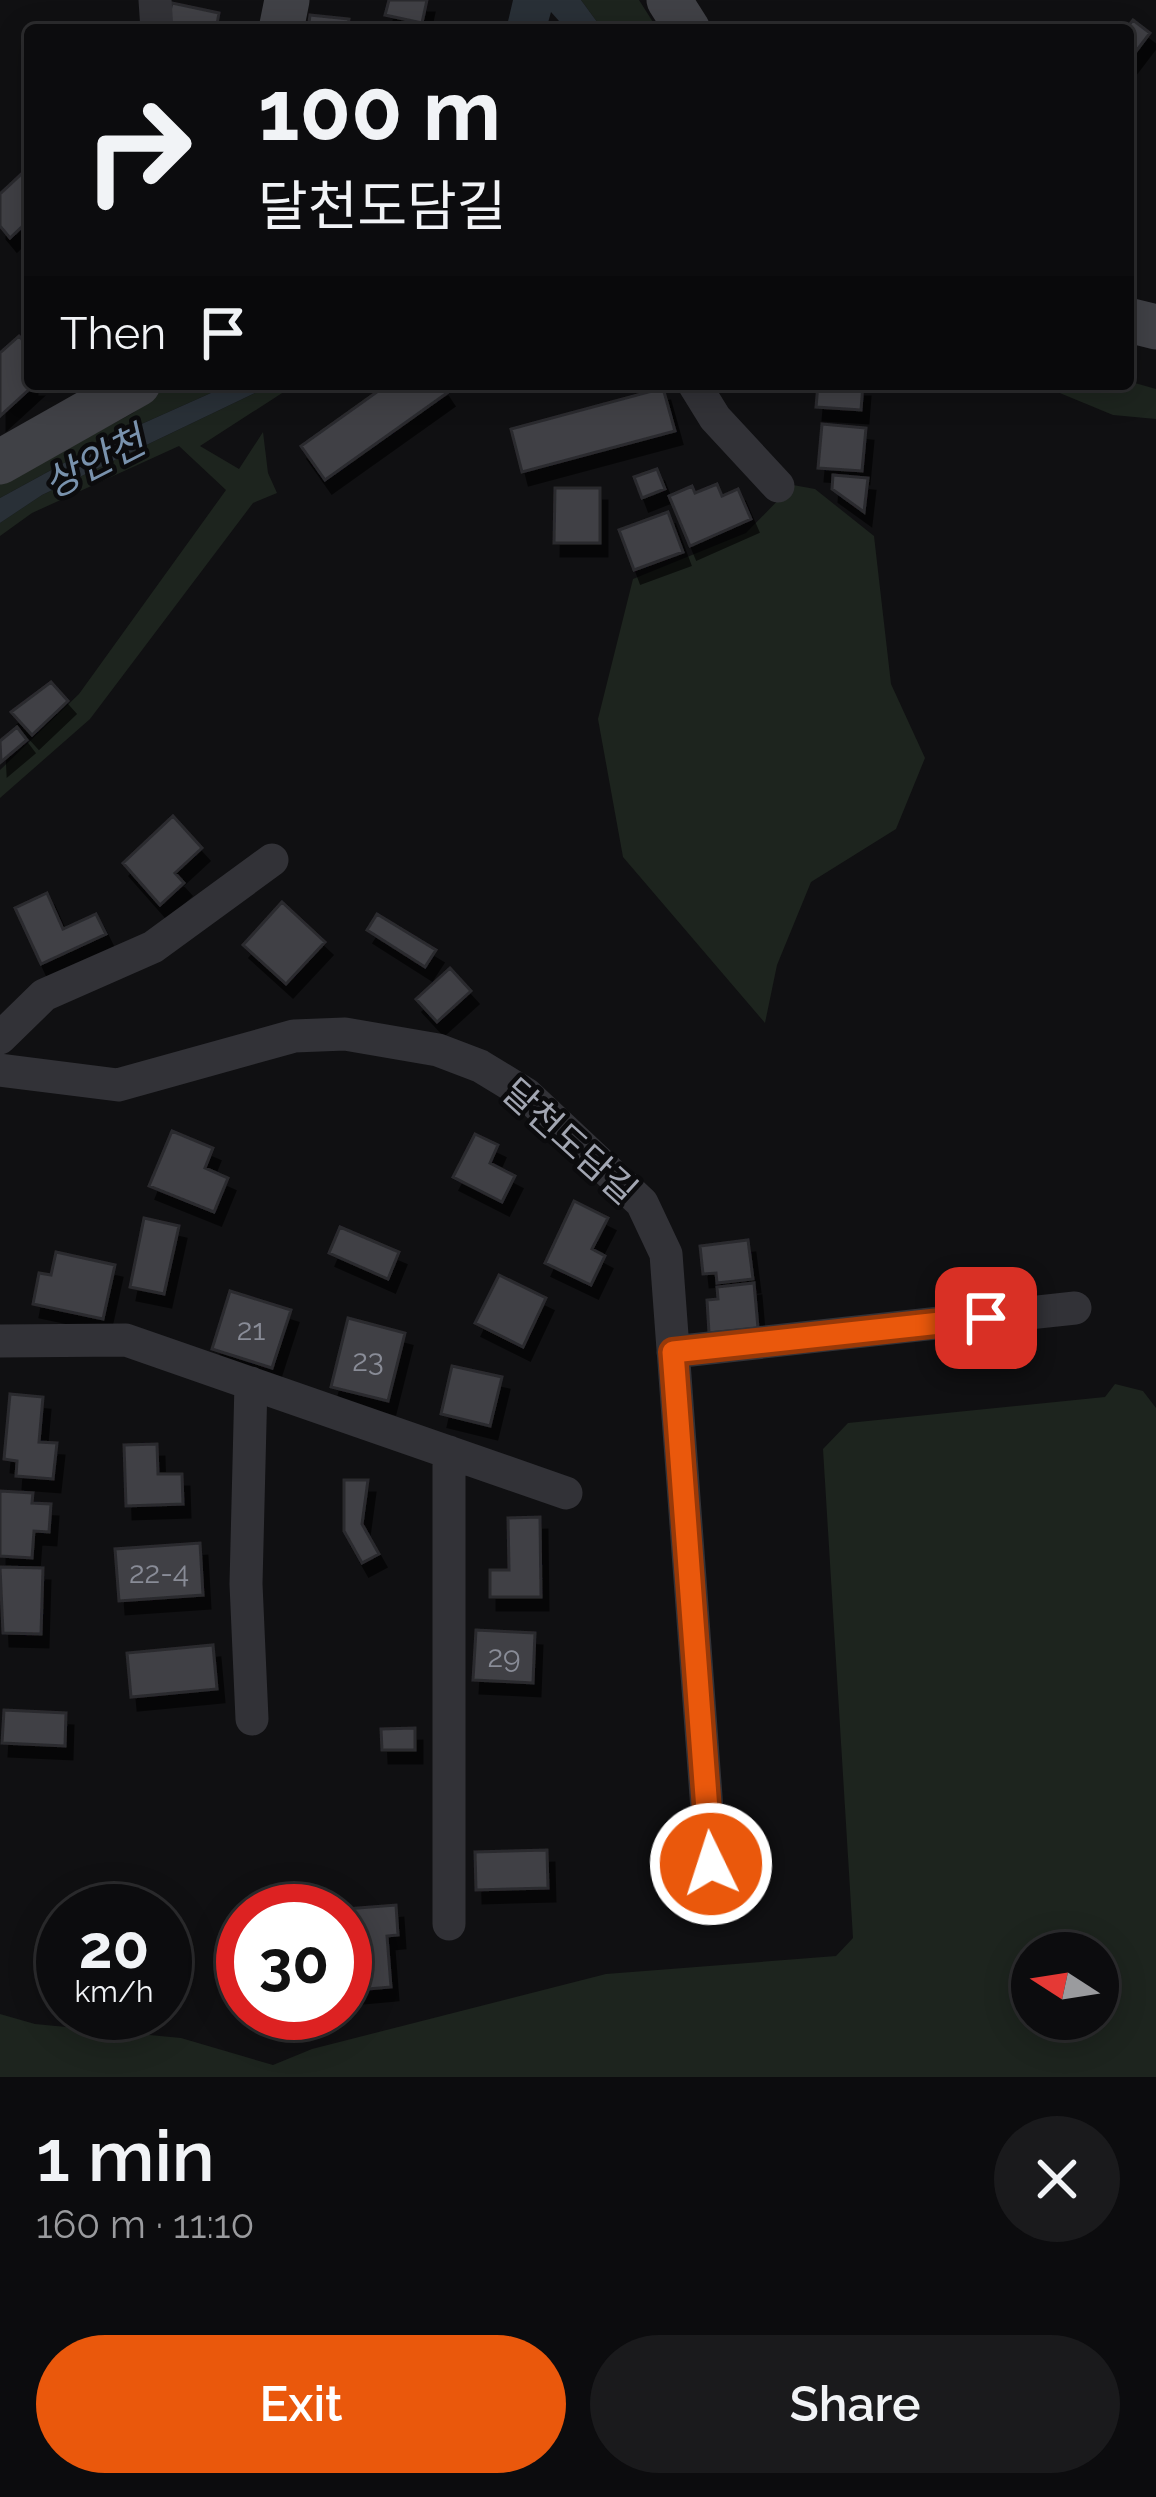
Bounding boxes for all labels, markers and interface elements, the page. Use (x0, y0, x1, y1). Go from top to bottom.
text: 100 m (258, 61, 501, 160)
icon: right (60, 72, 216, 228)
text: 달천도담길 (258, 174, 506, 238)
icon: arrive (190, 300, 256, 366)
text: Then (60, 307, 166, 360)
water label: 상안천 (36, 415, 156, 507)
street label: 달천도담길 (494, 1070, 646, 1212)
pin (935, 1267, 1037, 1369)
icon: arrive (953, 1285, 1019, 1351)
house number: 21 (237, 1312, 265, 1347)
house number: 23 (352, 1343, 384, 1378)
house number: 22-4 (129, 1555, 189, 1590)
house number: 29 (487, 1639, 521, 1674)
position arrow (648, 1801, 774, 1927)
speed limit sign: 30 (216, 1884, 372, 2040)
text: 20 (79, 1912, 149, 1982)
north arrow (1011, 1932, 1119, 2040)
map controls (1011, 1932, 1119, 2040)
text: km/h (74, 1974, 154, 2009)
text: 1 min (36, 2113, 215, 2198)
button: close (994, 2116, 1120, 2242)
text: 160 m · 11:10 (36, 2201, 254, 2247)
button: Exit (36, 2335, 566, 2473)
button: Share (590, 2335, 1120, 2473)

